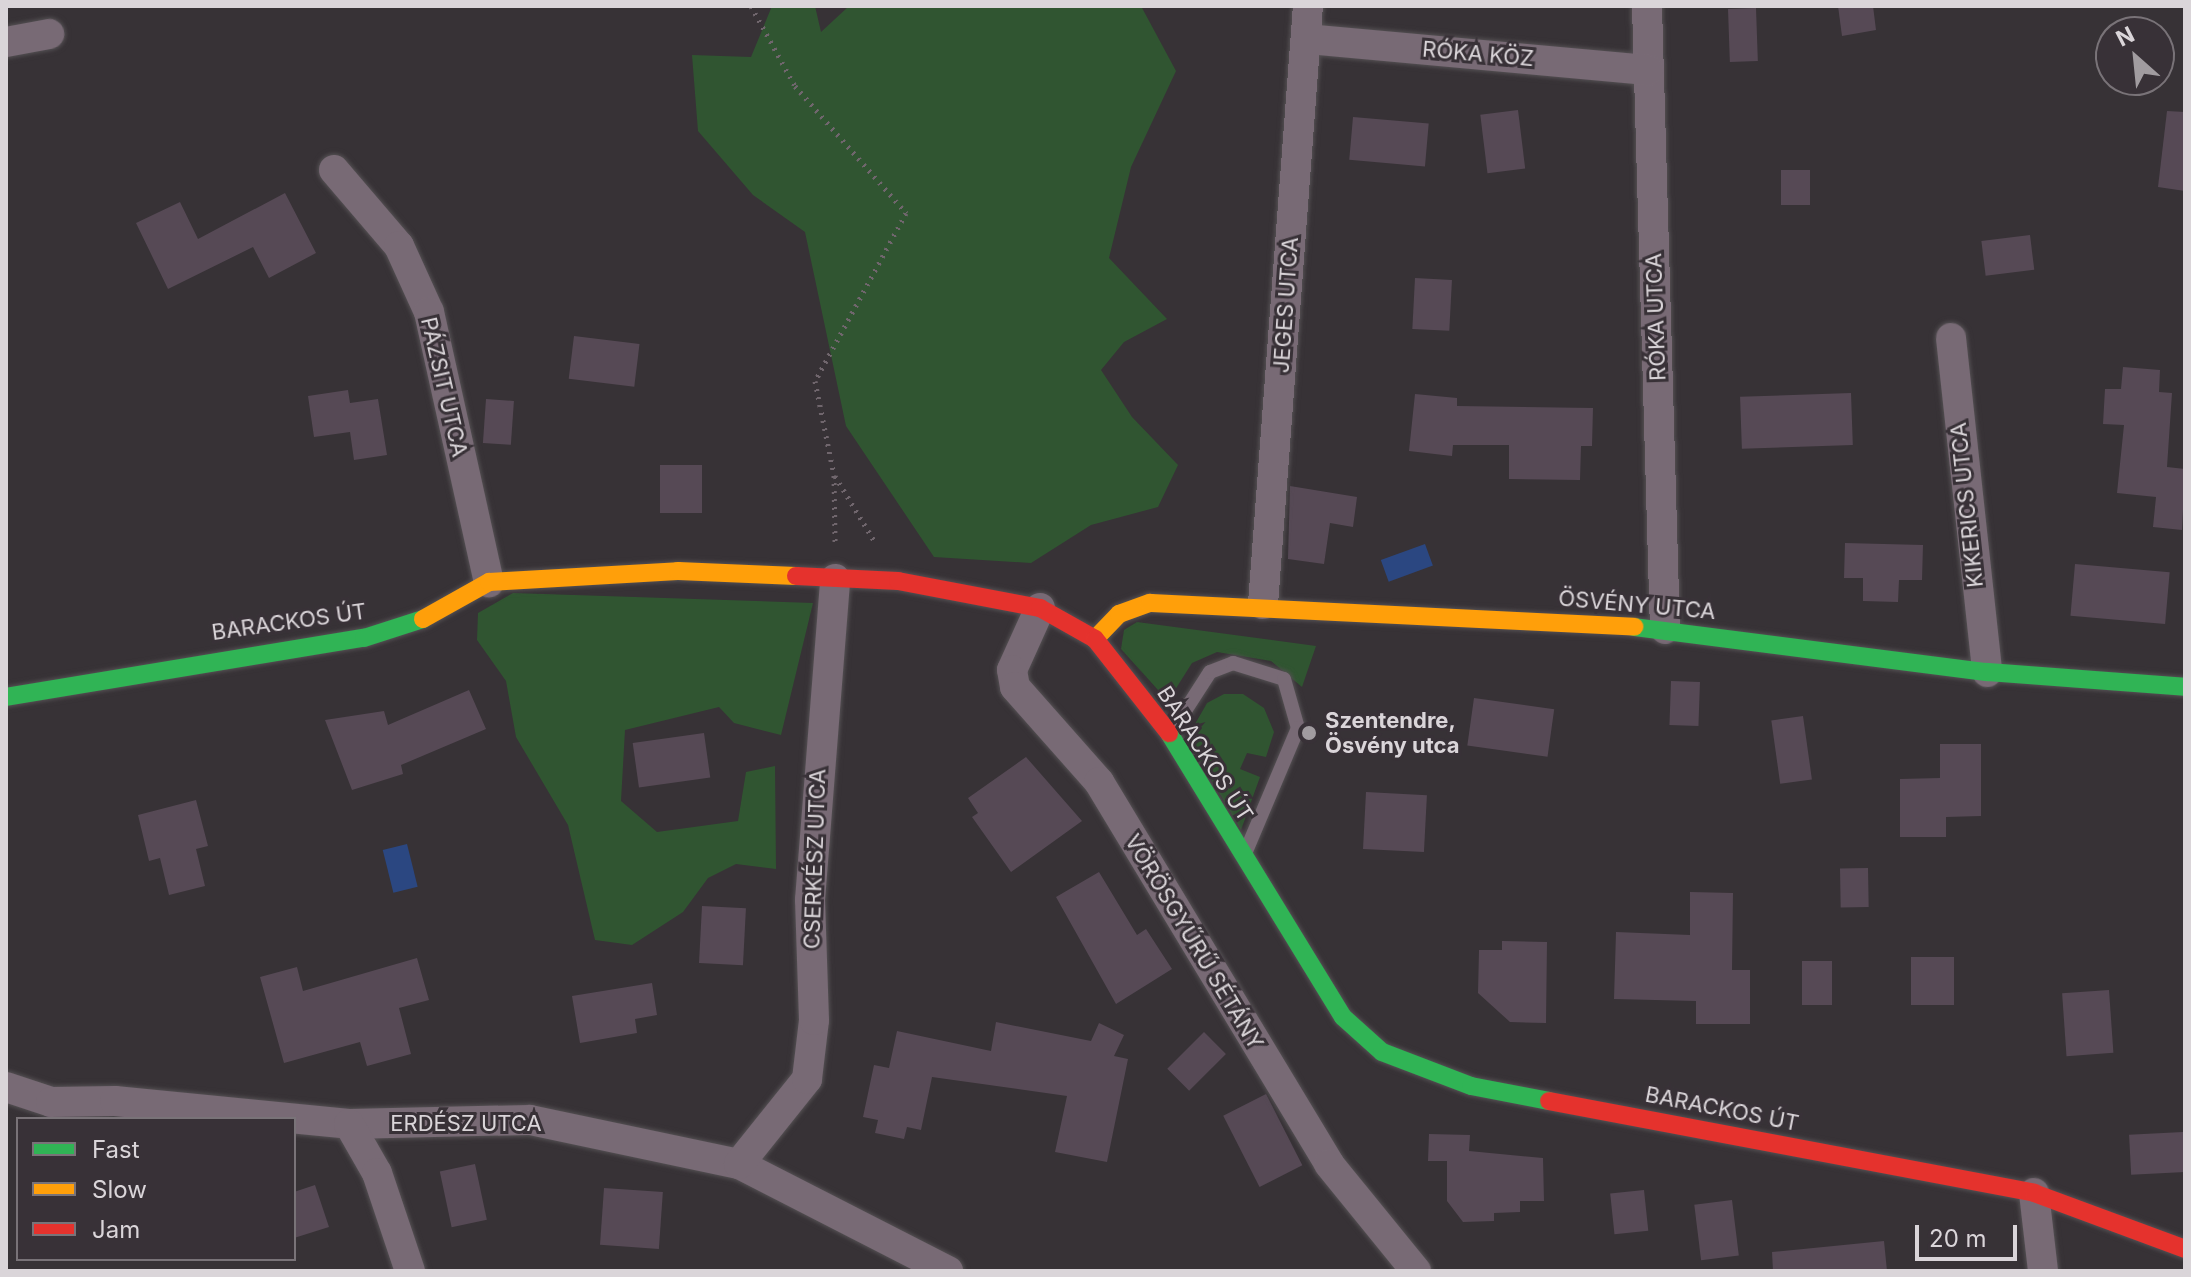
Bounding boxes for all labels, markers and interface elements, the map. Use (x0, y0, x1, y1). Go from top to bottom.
north arrow (2095, 16, 2175, 96)
text: N (2112, 21, 2138, 52)
street label: RÓKA KÖZ (1421, 36, 1535, 72)
street label: JEGES UTCA (1268, 236, 1304, 374)
street label: RÓKA UTCA (1641, 253, 1671, 381)
street label: PÁZSIT UTCA (415, 315, 473, 459)
street label: KIKERICS UTCA (1945, 421, 1989, 589)
street label: ÖSVÉNY UTCA (1557, 585, 1717, 625)
street label: BARACKOS ÚT (210, 598, 368, 646)
street label: BARACKOS ÚT (1151, 681, 1259, 827)
place label: Szentendre, Ösvény utca (1325, 707, 1459, 758)
marker: Szentendre, Ösvény utca (1300, 724, 1318, 742)
street label: CSERKÉSZ UTCA (799, 768, 831, 950)
street label: VÖRÖSGYŰRŰ SÉTÁNY (1119, 829, 1269, 1055)
street label: BARACKOS ÚT (1643, 1081, 1801, 1137)
street label: ERDÉSZ UTCA (390, 1111, 542, 1137)
legend (16, 1117, 296, 1261)
text: Fast (92, 1135, 140, 1164)
text: Slow (92, 1175, 147, 1204)
scale bar (1919, 1209, 2021, 1259)
text: Jam (92, 1215, 140, 1244)
text: 20 m (1929, 1224, 1987, 1253)

